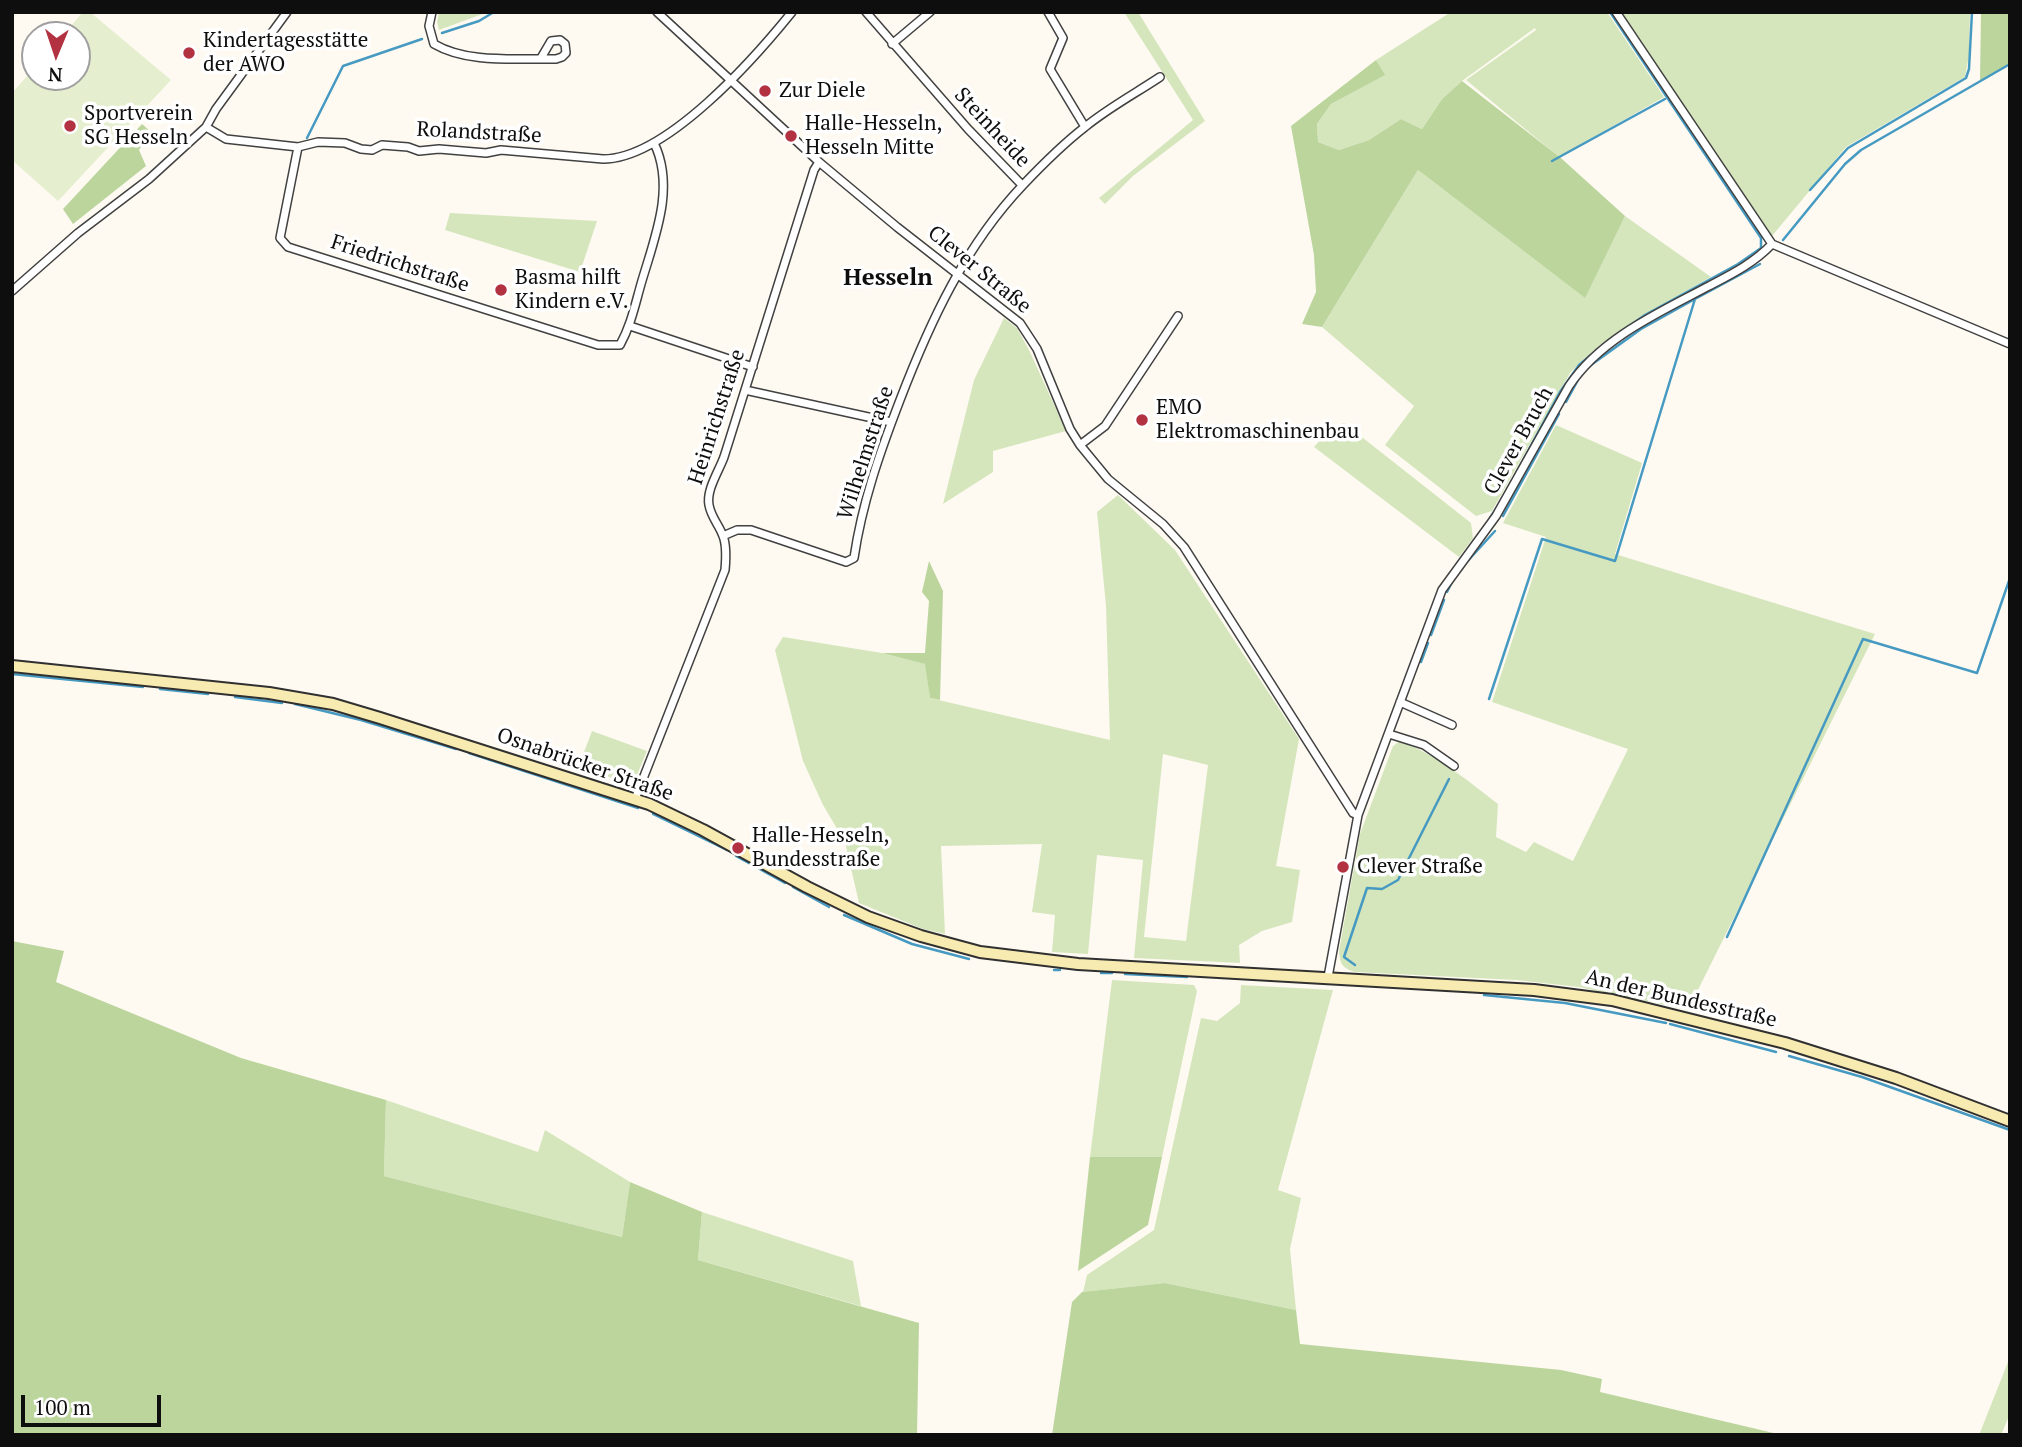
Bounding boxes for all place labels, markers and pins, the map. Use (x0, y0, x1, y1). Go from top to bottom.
place label: Kindertagesstätte der AWO (203, 28, 368, 78)
marker: Kindertagesstätte der AWO (181, 45, 197, 61)
place label: Zur Diele (779, 78, 866, 104)
marker: Zur Diele (757, 83, 773, 99)
place label: Sportverein SG Hesseln (84, 101, 193, 151)
place label: Halle-Hesseln, Hesseln Mitte (805, 111, 942, 161)
marker: Sportverein SG Hesseln (62, 118, 78, 134)
marker: Halle-Hesseln, Hesseln Mitte (783, 128, 799, 144)
place label: Basma hilft Kindern e.V. (515, 265, 629, 315)
marker: Basma hilft Kindern e.V. (493, 282, 509, 298)
place label: EMO Elektromaschinenbau (1156, 395, 1359, 445)
marker: EMO Elektromaschinenbau (1134, 412, 1150, 428)
place label: Halle-Hesseln, Bundesstraße (752, 823, 889, 873)
marker: Halle-Hesseln, Bundesstraße (730, 840, 746, 856)
place label: Clever Straße (1357, 854, 1483, 880)
marker: Clever Straße (1335, 859, 1351, 875)

